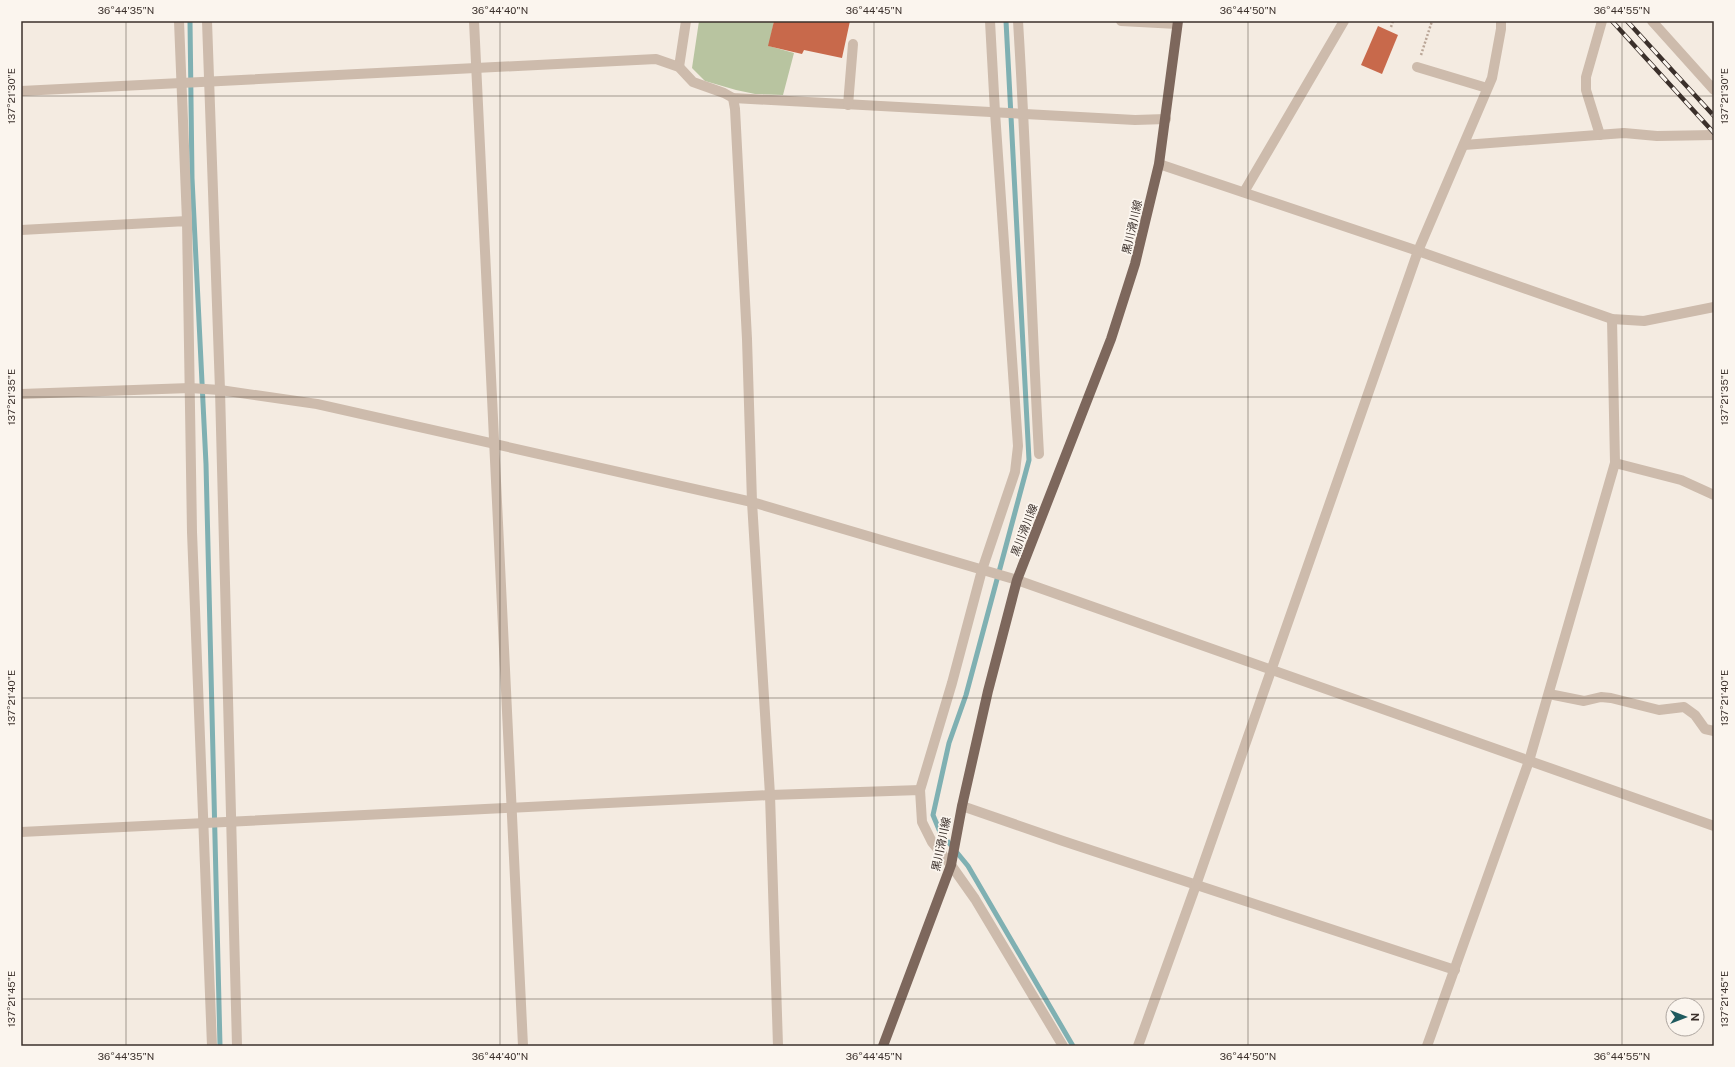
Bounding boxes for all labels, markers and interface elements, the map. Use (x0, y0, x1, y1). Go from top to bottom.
text: 36°44'35"N (98, 4, 154, 16)
text: 36°44'40"N (472, 4, 528, 16)
text: 36°44'45"N (846, 4, 902, 16)
text: 36°44'50"N (1220, 4, 1276, 16)
text: 36°44'55"N (1594, 4, 1650, 16)
text: 137°21'30"E (5, 68, 17, 124)
text: 137°21'30"E (1718, 68, 1730, 124)
street label: 黒川滑川線 (1120, 199, 1144, 255)
text: 137°21'35"E (5, 369, 17, 425)
text: 137°21'35"E (1718, 369, 1730, 425)
street label: 黒川滑川線 (1009, 502, 1039, 558)
text: 137°21'40"E (5, 670, 17, 726)
text: 137°21'40"E (1718, 670, 1730, 726)
street label: 黒川滑川線 (929, 816, 953, 872)
text: 137°21'45"E (5, 971, 17, 1027)
text: 137°21'45"E (1718, 971, 1730, 1027)
north arrow (1665, 997, 1705, 1037)
text: N (1689, 1013, 1701, 1021)
text: 36°44'35"N (98, 1050, 154, 1062)
text: 36°44'40"N (472, 1050, 528, 1062)
text: 36°44'45"N (846, 1050, 902, 1062)
text: 36°44'50"N (1220, 1050, 1276, 1062)
text: 36°44'55"N (1594, 1050, 1650, 1062)

